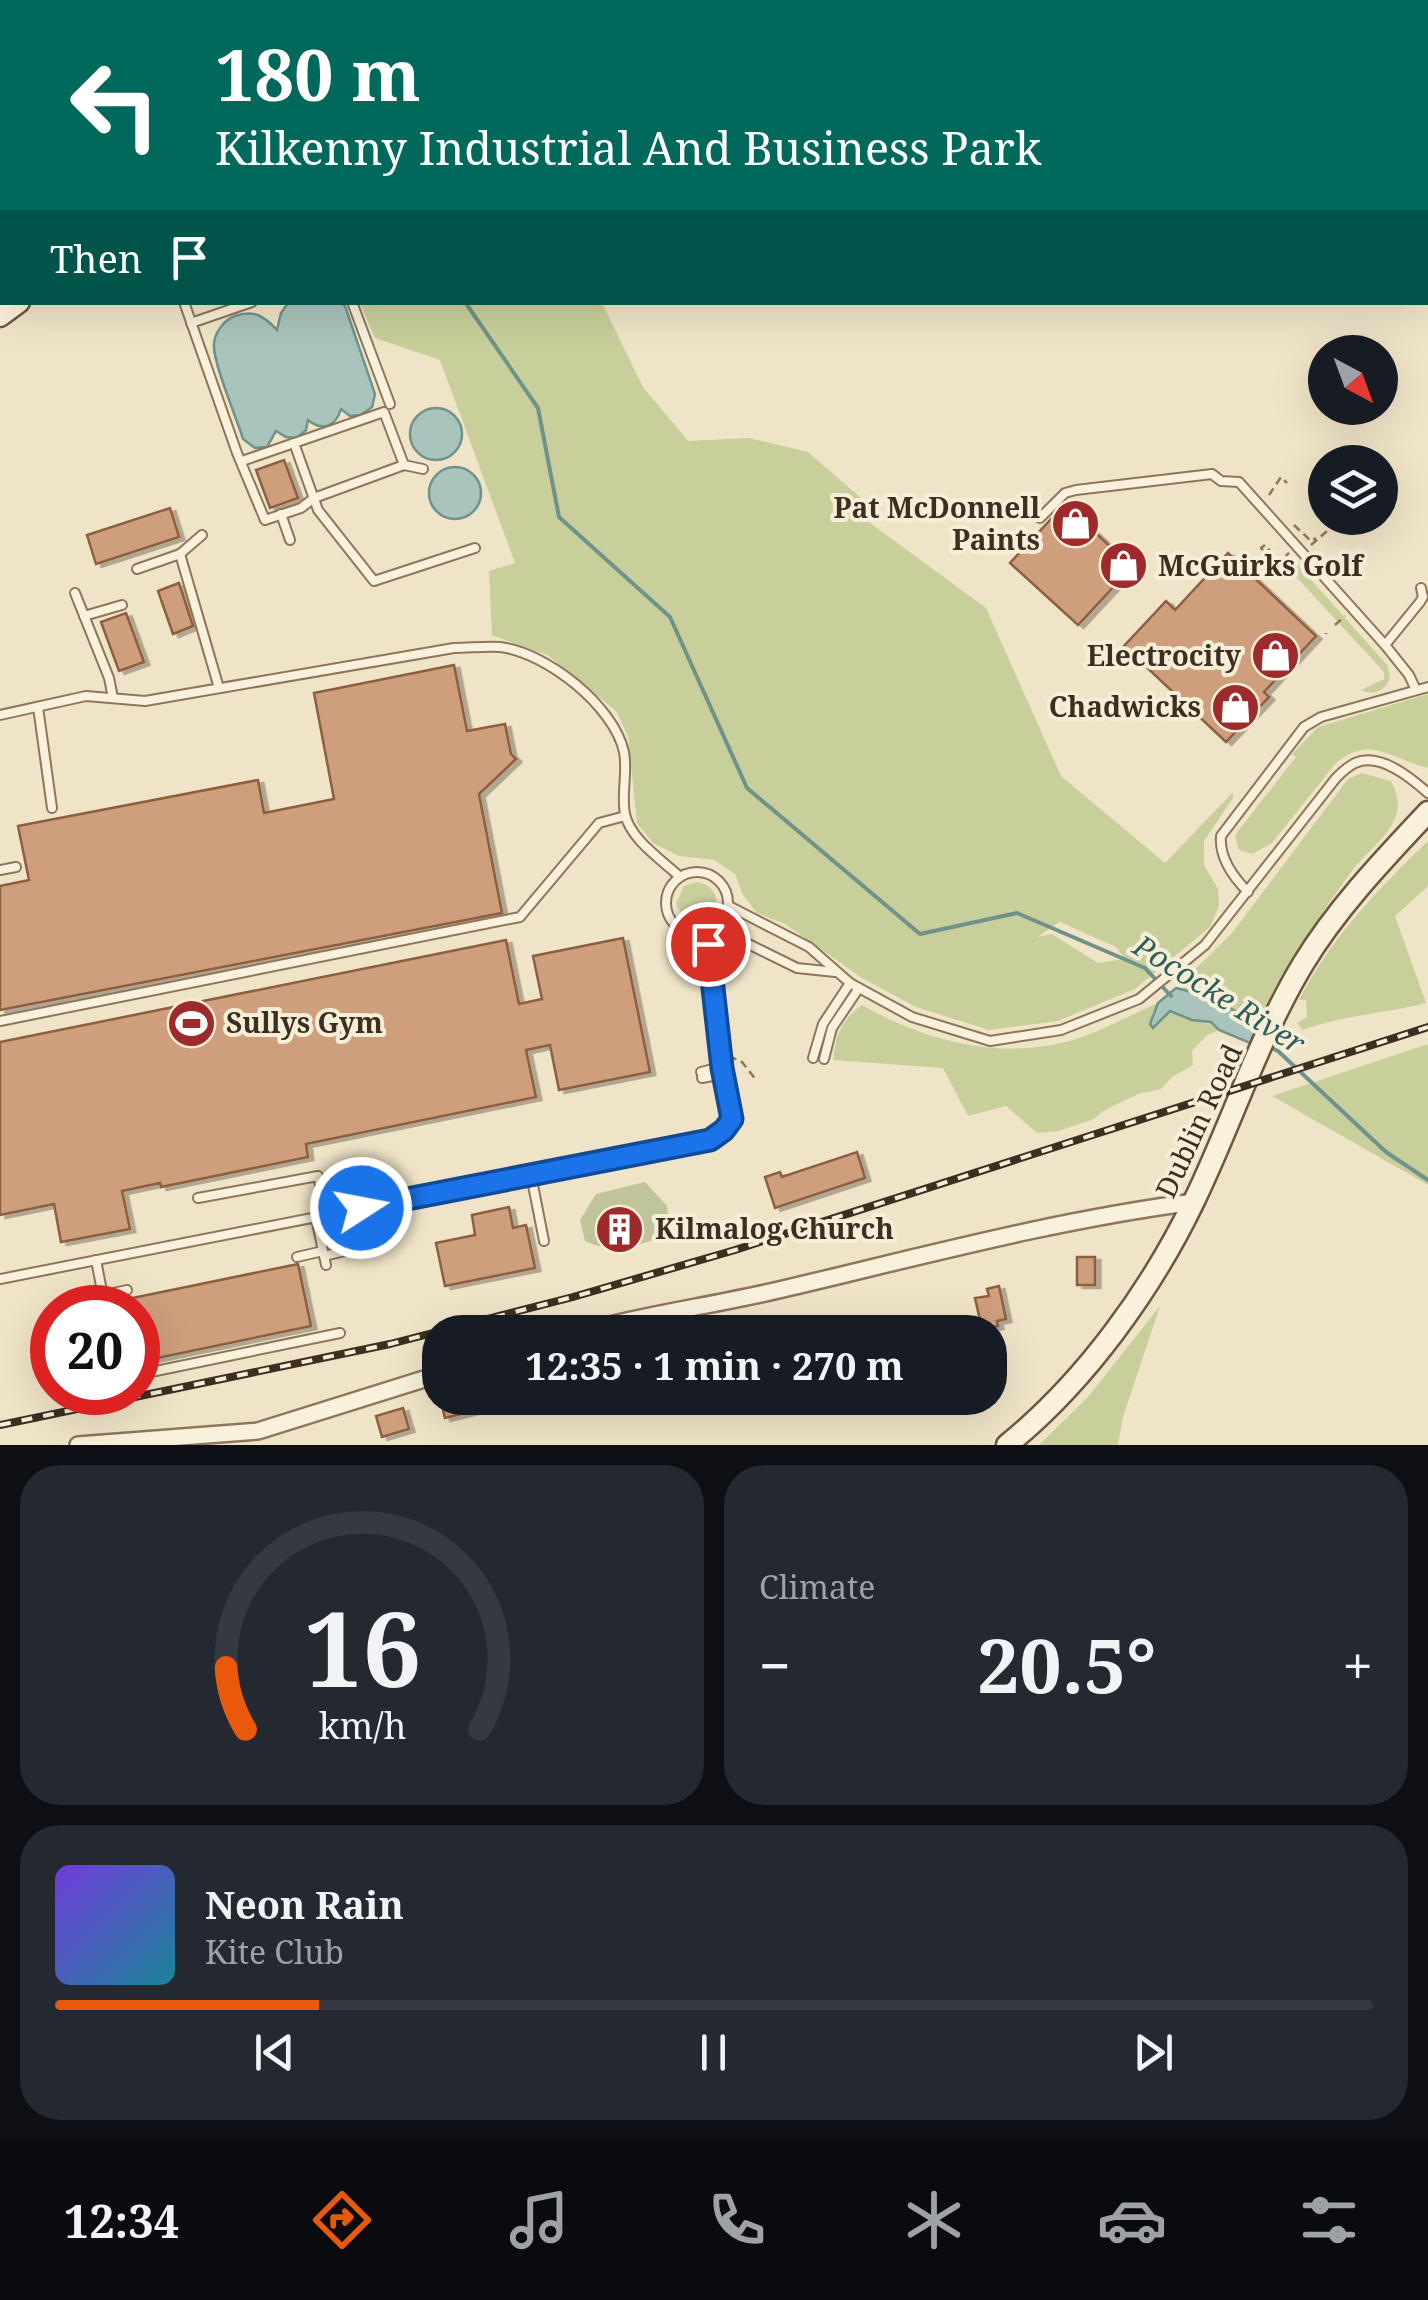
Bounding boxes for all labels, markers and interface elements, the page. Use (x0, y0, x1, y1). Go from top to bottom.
text: 180 m (215, 26, 421, 122)
icon: left (50, 40, 180, 170)
text: Kilkenny Industrial And Business Park (215, 117, 1041, 178)
icon: arrive (162, 230, 217, 285)
text: Then (50, 232, 142, 284)
north arrow (1308, 335, 1398, 425)
map controls (1308, 335, 1398, 535)
button: layers (1308, 445, 1398, 535)
place label: Pat McDonnell Paints (834, 488, 1040, 558)
shop icon: Pat McDonnell Paints (1049, 498, 1101, 550)
shop icon: McGuirks Golf (1097, 540, 1149, 592)
place label: McGuirks Golf (1158, 546, 1365, 584)
shop icon: Electrocity (1250, 630, 1302, 682)
place label: Electrocity (1087, 636, 1242, 674)
shop icon: Chadwicks (1210, 681, 1262, 733)
place label: Chadwicks (1049, 687, 1201, 725)
pin (666, 902, 751, 987)
icon: arrive (681, 917, 736, 972)
water label: Pococke River (1125, 924, 1314, 1063)
sports icon: Sullys Gym (165, 997, 217, 1049)
place label: Sullys Gym (226, 1003, 383, 1041)
street label: Dublin Road (1146, 1037, 1250, 1204)
position arrow (309, 1156, 413, 1260)
building icon: Kilmalog Church (594, 1203, 646, 1255)
place label: Kilmalog Church (655, 1209, 894, 1247)
speed limit sign: 20 (30, 1285, 160, 1415)
text: 12:35 · 1 min · 270 m (525, 1339, 904, 1391)
text: Climate (759, 1565, 875, 1608)
text: 16 (303, 1576, 421, 1717)
text: 20.5° (977, 1613, 1156, 1715)
text: − (759, 1627, 791, 1702)
text: + (1342, 1627, 1373, 1702)
text: km/h (318, 1701, 406, 1749)
text: Neon Rain (205, 1878, 404, 1930)
text: Kite Club (205, 1930, 344, 1973)
icon: previous (247, 2025, 302, 2080)
icon: pause (686, 2025, 741, 2080)
icon: next (1126, 2025, 1181, 2080)
icon: directions (307, 2185, 377, 2255)
icon: music (504, 2185, 574, 2255)
icon: phone (702, 2185, 772, 2255)
icon: climate (899, 2185, 969, 2255)
icon: car (1097, 2185, 1167, 2255)
icon: filters (1294, 2185, 1364, 2255)
text: 12:34 (64, 2190, 179, 2251)

